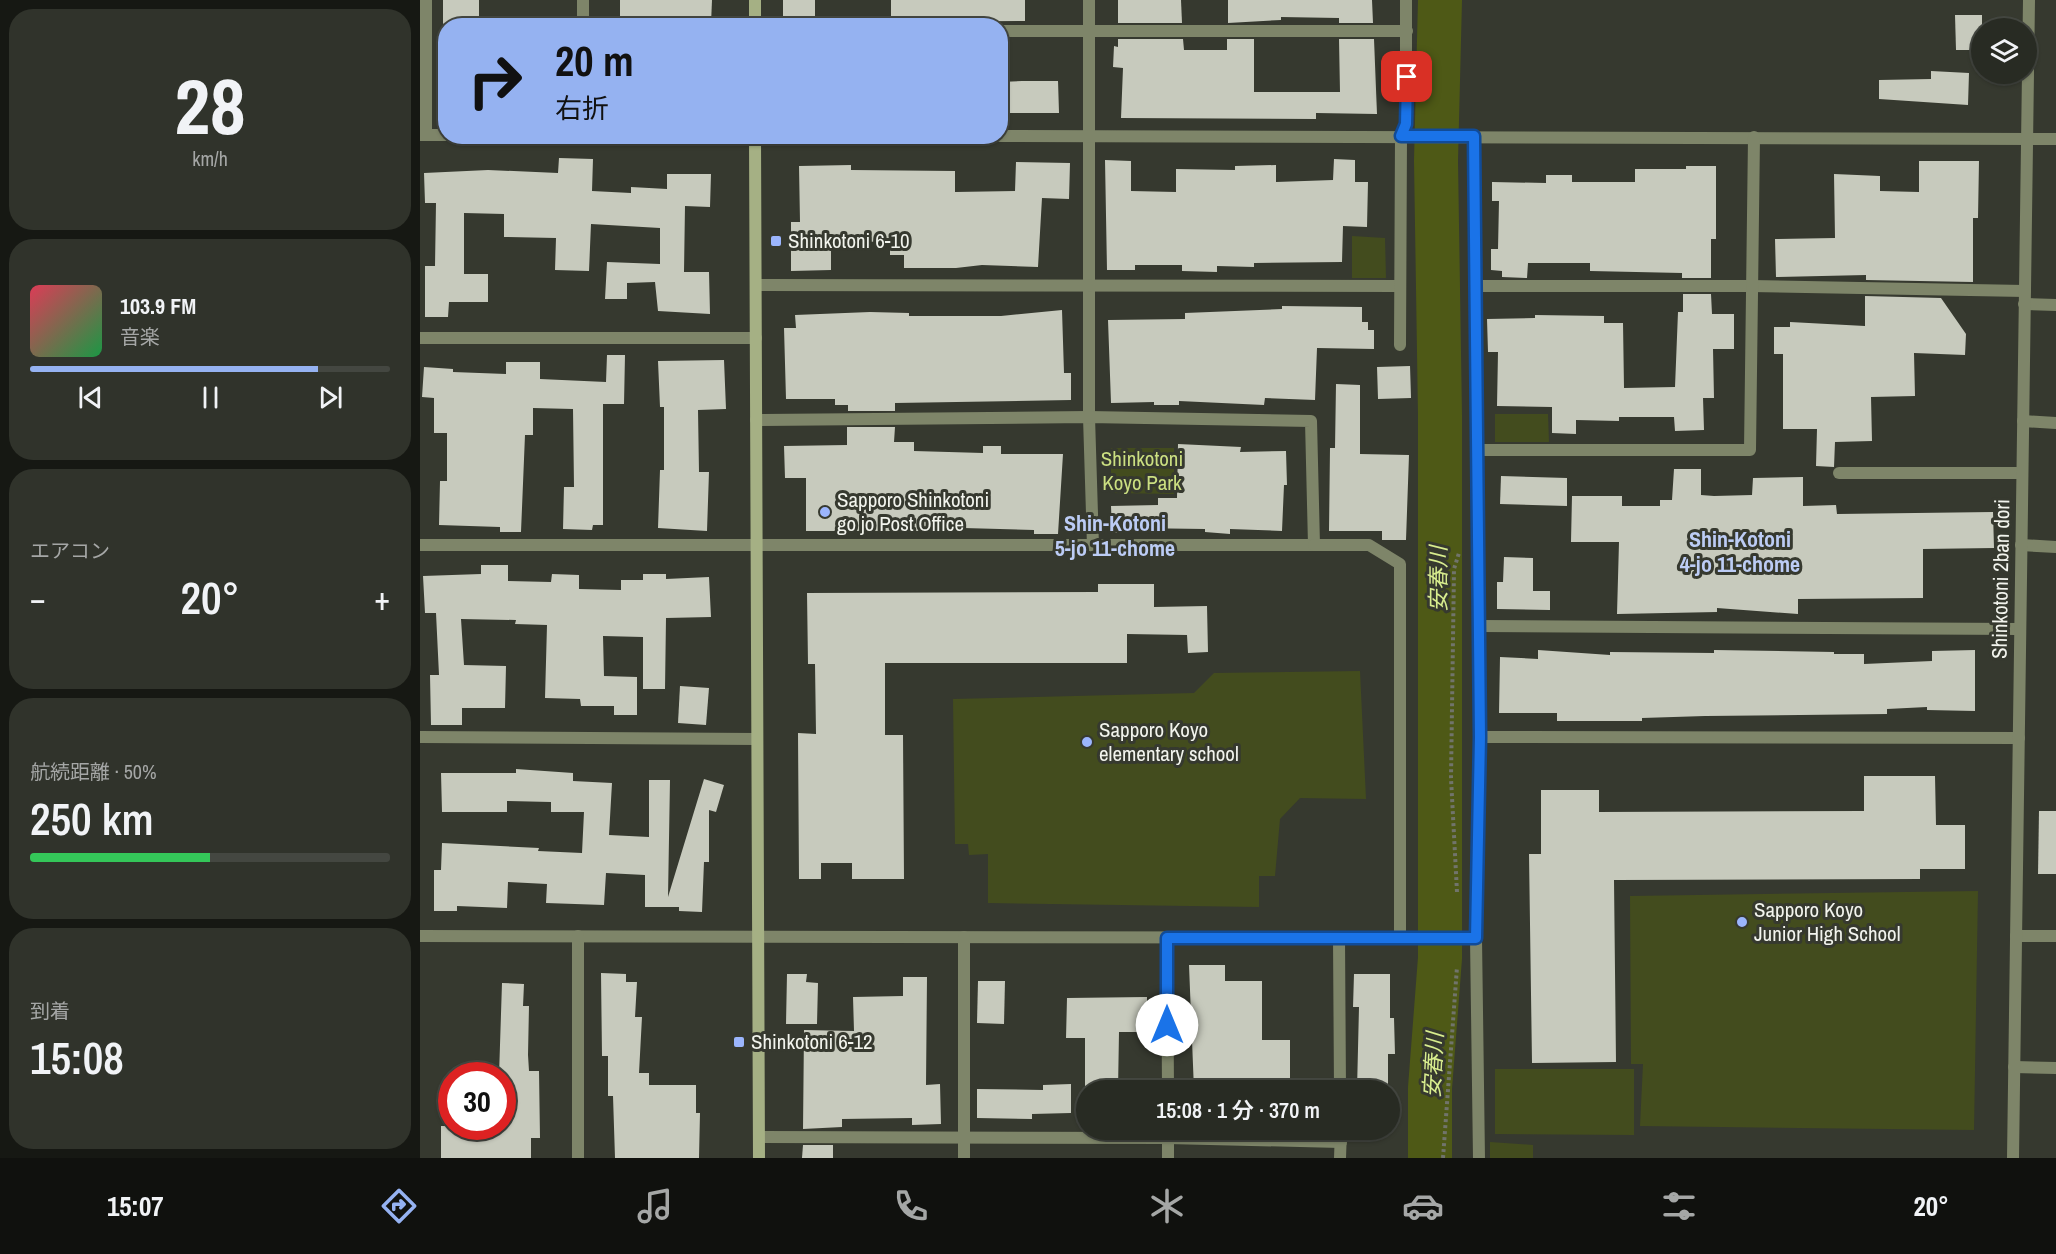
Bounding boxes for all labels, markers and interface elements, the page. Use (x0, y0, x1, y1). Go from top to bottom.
map controls (1971, 18, 2037, 84)
button: layers (1971, 18, 2037, 84)
text: 20 m (555, 33, 634, 89)
icon: right (456, 42, 534, 120)
pin (1381, 51, 1432, 102)
text: 28 (174, 53, 246, 158)
icon: arrive (1390, 60, 1423, 93)
text: 右折 (555, 90, 609, 126)
text: km/h (192, 145, 228, 172)
place label: Shinkotoni 6-10 (788, 226, 910, 255)
marker: Shinkotoni 6-10 (769, 234, 783, 248)
text: 103.9 FM (120, 291, 196, 321)
text: 音楽 (120, 323, 160, 350)
icon: previous (74, 381, 107, 414)
icon: pause (194, 381, 227, 414)
icon: next (314, 381, 347, 414)
park label: Shinkotoni Koyo Park (1101, 444, 1183, 497)
place label: Sapporo Shinkotoni go jo Post Office (837, 485, 989, 538)
street label: Shinkotoni 2ban dori (1985, 499, 2016, 659)
marker: Sapporo Shinkotoni go jo Post Office (818, 505, 832, 519)
district label: Shin-Kotoni 5-jo 11-chome (1055, 508, 1175, 563)
district label: Shin-Kotoni 4-jo 11-chome (1680, 524, 1800, 579)
text: エアコン (30, 537, 110, 564)
water label: 安春川 (1423, 544, 1453, 612)
text: 20° (180, 567, 240, 628)
text: − (30, 576, 46, 620)
text: + (374, 576, 390, 620)
place label: Sapporo Koyo elementary school (1099, 715, 1239, 768)
marker: Sapporo Koyo elementary school (1080, 735, 1094, 749)
text: 航続距離 · 50% (30, 758, 157, 785)
text: 250 km (30, 788, 154, 849)
place label: Sapporo Koyo Junior High School (1754, 895, 1900, 948)
marker: Sapporo Koyo Junior High School (1735, 915, 1749, 929)
position arrow (1135, 993, 1199, 1057)
text: 到着 (30, 997, 70, 1024)
text: 15:08 (30, 1027, 124, 1088)
place label: Shinkotoni 6-12 (751, 1027, 873, 1056)
water label: 安春川 (1416, 1029, 1450, 1099)
marker: Shinkotoni 6-12 (732, 1035, 746, 1049)
speed limit sign: 30 (438, 1062, 516, 1140)
text: 15:08 · 1 分 · 370 m (1156, 1095, 1320, 1125)
icon: directions (378, 1185, 420, 1227)
icon: music (634, 1185, 676, 1227)
icon: phone (890, 1185, 932, 1227)
icon: climate (1146, 1185, 1188, 1227)
icon: car (1402, 1185, 1444, 1227)
icon: filters (1658, 1185, 1700, 1227)
text: 15:07 (107, 1188, 164, 1224)
text: 20° (1914, 1188, 1949, 1224)

